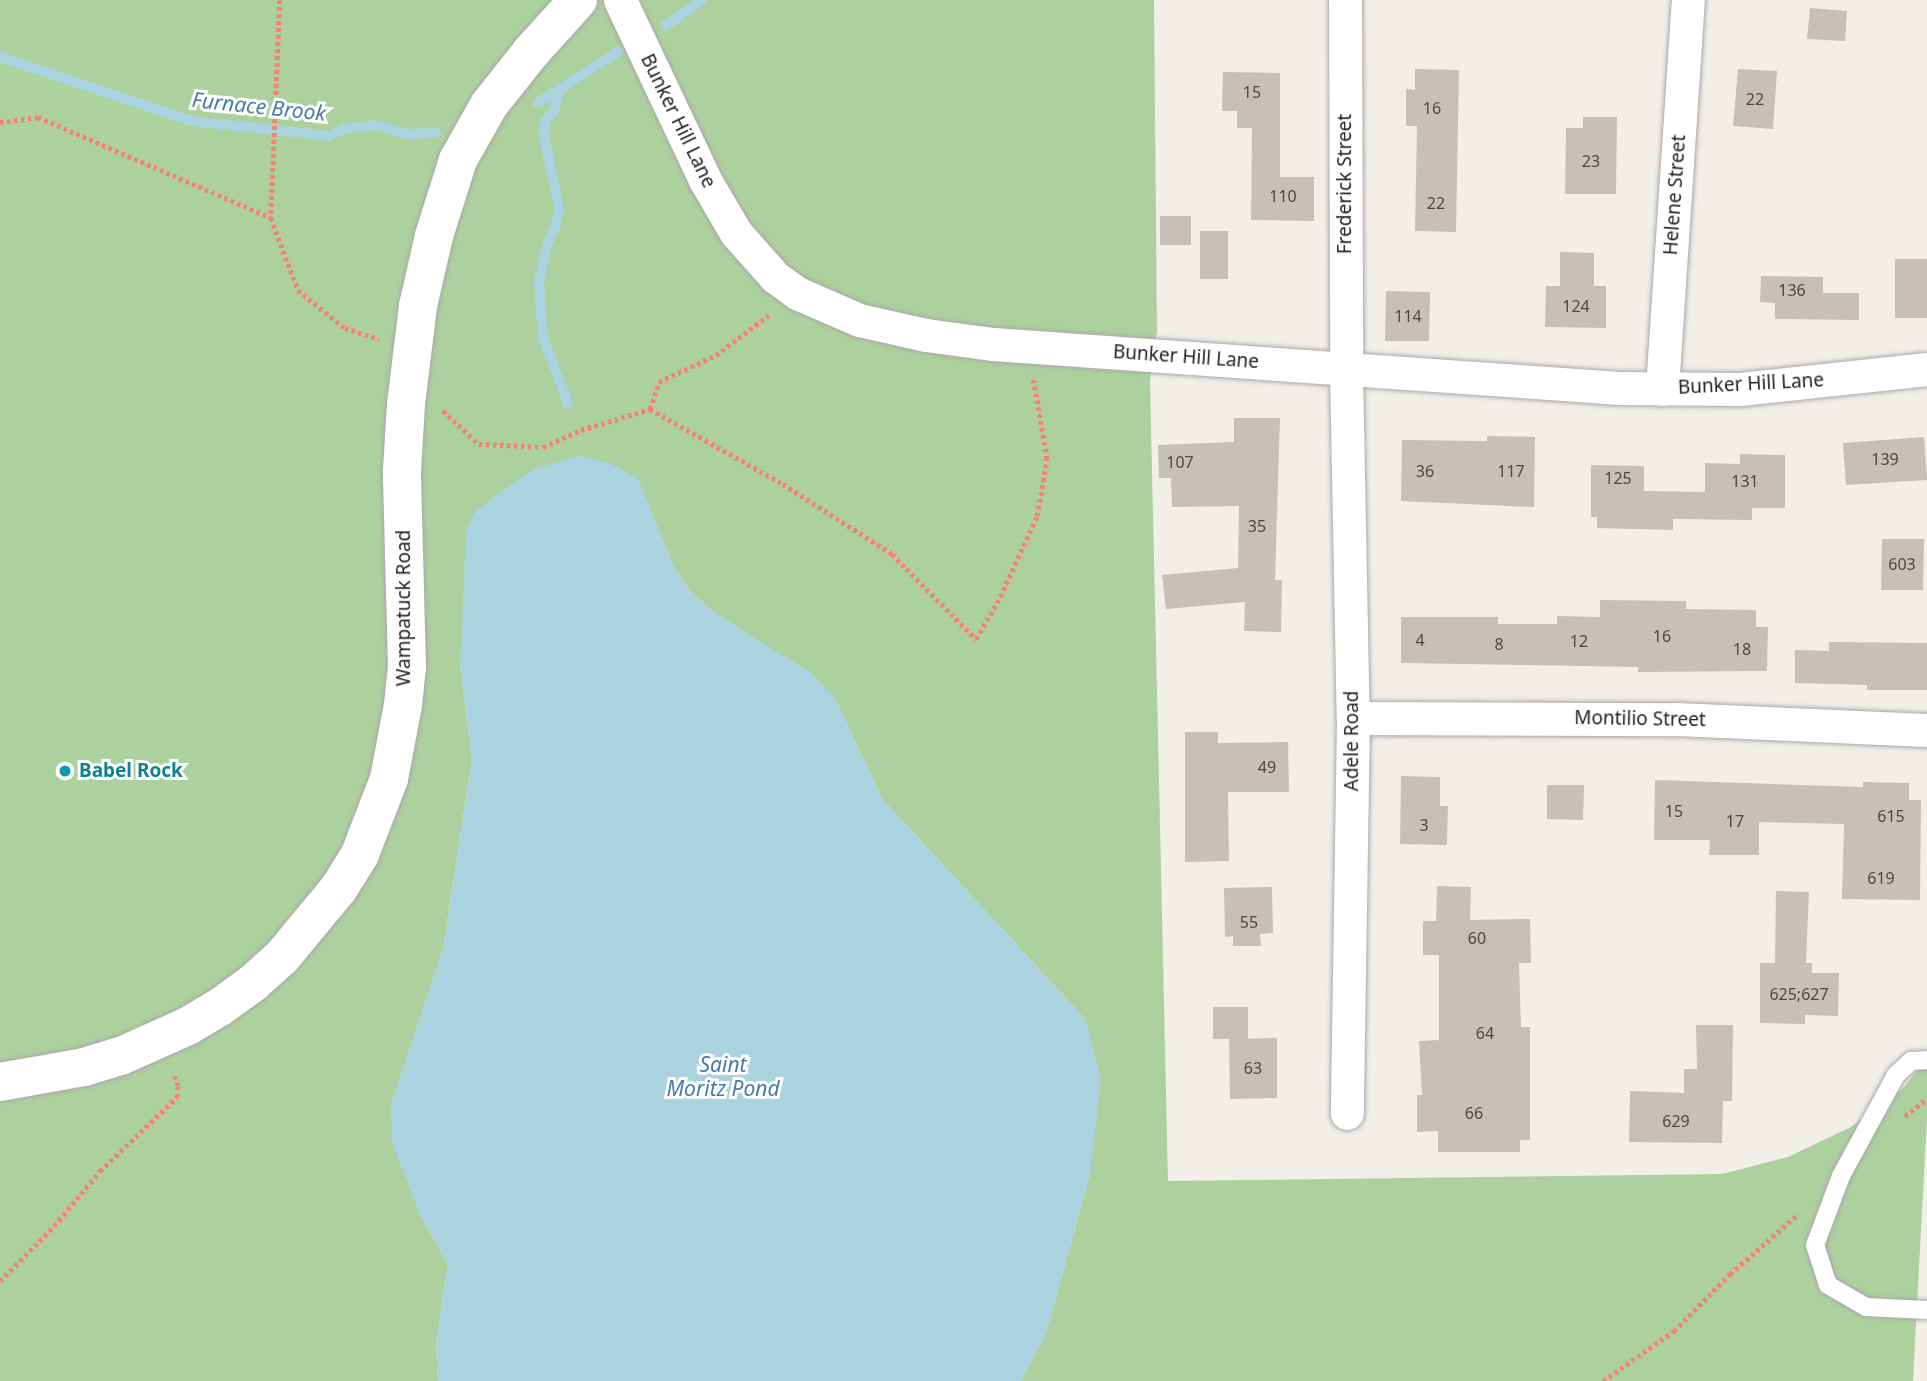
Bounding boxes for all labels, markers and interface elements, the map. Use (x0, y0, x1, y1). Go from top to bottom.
street label: Bunker Hill Lane (636, 50, 720, 192)
house number: 15 (1243, 82, 1261, 102)
water label: Furnace Brook (191, 86, 327, 126)
house number: 22 (1746, 89, 1764, 109)
house number: 16 (1423, 98, 1441, 118)
street label: Frederick Street (1334, 114, 1356, 254)
street label: Helene Street (1659, 134, 1691, 256)
house number: 23 (1582, 151, 1600, 171)
house number: 110 (1269, 186, 1297, 206)
house number: 22 (1427, 193, 1445, 213)
house number: 136 (1778, 280, 1806, 300)
house number: 124 (1562, 296, 1590, 316)
house number: 114 (1394, 306, 1422, 326)
street label: Bunker Hill Lane (1112, 341, 1260, 373)
street label: Bunker Hill Lane (1677, 369, 1825, 399)
house number: 139 (1871, 449, 1899, 469)
house number: 107 (1166, 452, 1194, 472)
house number: 36 (1416, 461, 1434, 481)
house number: 117 (1497, 461, 1525, 481)
house number: 125 (1604, 468, 1632, 488)
house number: 131 (1731, 471, 1759, 491)
house number: 35 (1248, 516, 1266, 536)
street label: Wampatuck Road (393, 530, 415, 686)
house number: 603 (1888, 554, 1916, 574)
house number: 16 (1653, 626, 1671, 646)
house number: 4 (1415, 630, 1425, 650)
house number: 12 (1570, 631, 1588, 651)
house number: 8 (1494, 634, 1504, 654)
house number: 18 (1733, 639, 1751, 659)
street label: Adele Road (1341, 691, 1363, 791)
street label: Montilio Street (1574, 706, 1706, 732)
house number: 49 (1258, 757, 1276, 777)
place label: Babel Rock (79, 760, 183, 782)
marker: Babel Rock (57, 763, 73, 779)
house number: 15 (1665, 801, 1683, 821)
house number: 615 (1877, 806, 1905, 826)
house number: 17 (1726, 811, 1744, 831)
house number: 3 (1419, 815, 1429, 835)
house number: 619 (1867, 868, 1895, 888)
house number: 55 (1240, 912, 1258, 932)
house number: 60 (1468, 928, 1486, 948)
house number: 625;627 (1769, 984, 1829, 1004)
house number: 64 (1476, 1023, 1494, 1043)
water label: Saint Moritz Pond (666, 1051, 780, 1101)
house number: 63 (1244, 1058, 1262, 1078)
house number: 66 (1465, 1103, 1483, 1123)
house number: 629 (1662, 1111, 1690, 1131)

